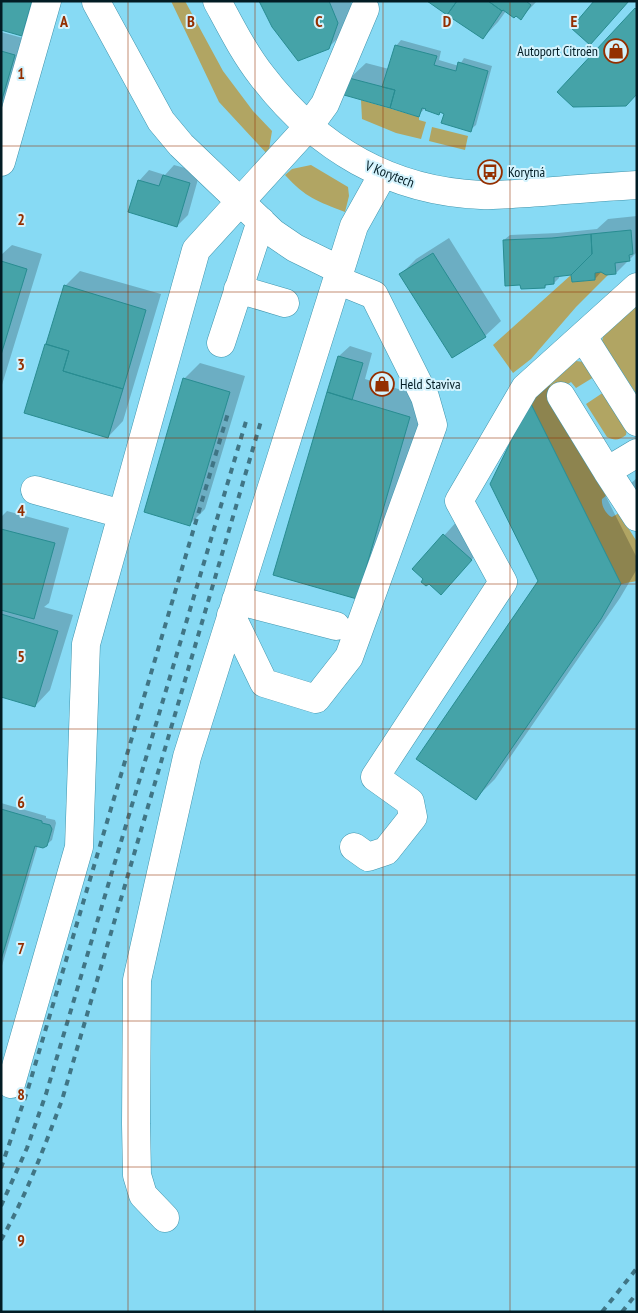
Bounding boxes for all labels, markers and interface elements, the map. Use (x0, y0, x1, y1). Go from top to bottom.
text: A (59, 11, 69, 31)
text: B (187, 11, 195, 31)
text: C (315, 11, 323, 31)
text: D (443, 11, 452, 31)
text: E (571, 11, 578, 31)
shop icon: Autoport Citroën (603, 38, 629, 64)
place label: Autoport Citroën (517, 42, 598, 60)
text: 1 (17, 63, 25, 83)
street label: V Korytech (362, 156, 417, 192)
bus stop icon: Korytná (477, 159, 503, 185)
place label: Korytná (508, 163, 545, 181)
text: 2 (17, 209, 25, 229)
text: 3 (17, 354, 25, 374)
shop icon: Held Staviva (369, 371, 395, 397)
place label: Held Staviva (400, 375, 461, 393)
text: 4 (17, 500, 25, 520)
text: 5 (17, 646, 25, 666)
text: 6 (17, 792, 25, 812)
text: 7 (17, 938, 25, 958)
text: 8 (17, 1084, 25, 1104)
text: 9 (17, 1230, 25, 1250)

